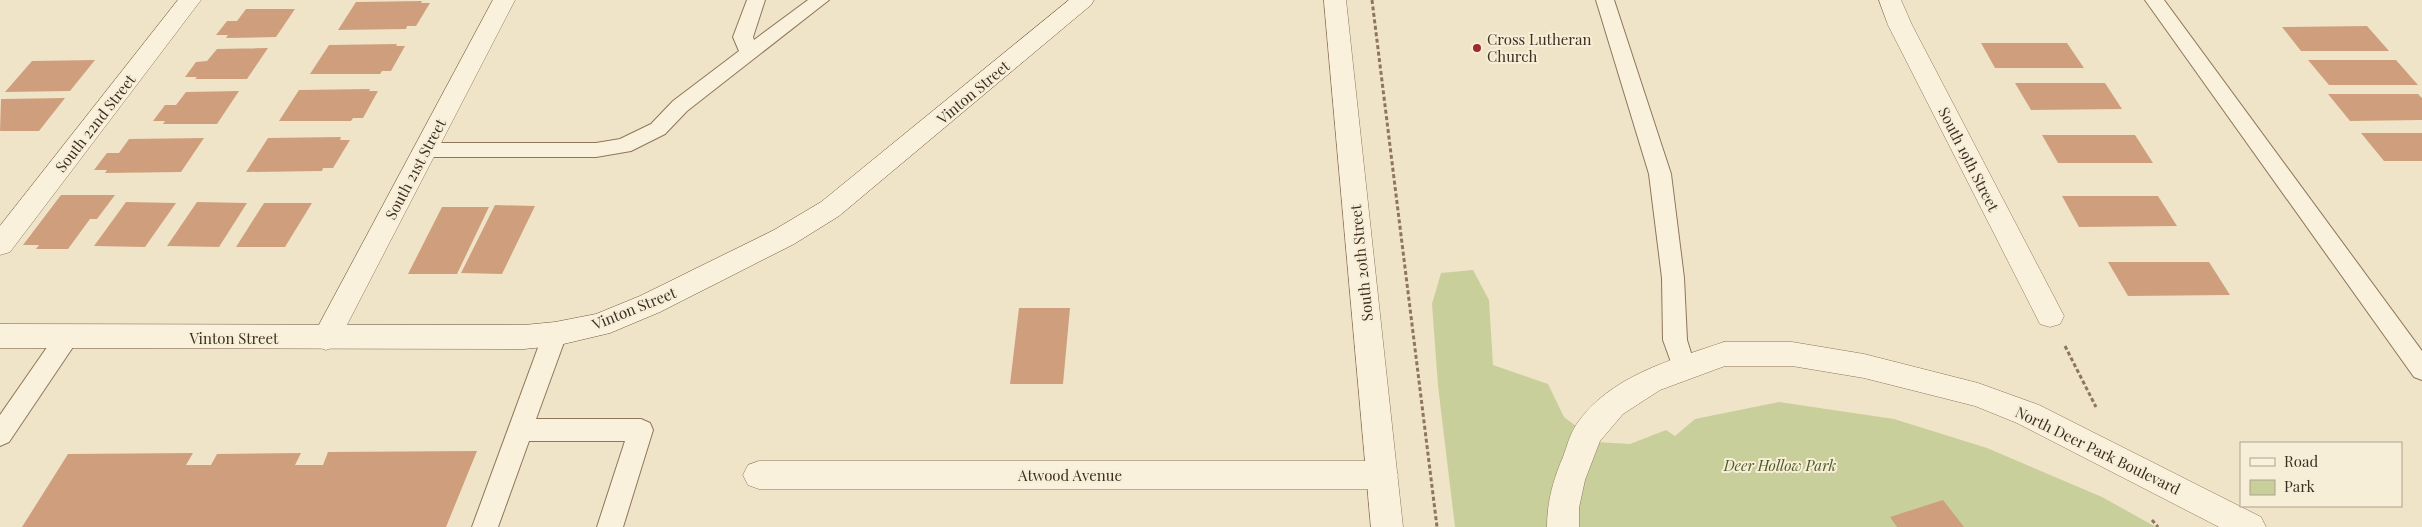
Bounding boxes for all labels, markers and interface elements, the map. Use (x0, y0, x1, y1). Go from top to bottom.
place label: Cross Lutheran Church (1487, 29, 1591, 66)
marker: Cross Lutheran Church (1471, 42, 1483, 54)
street label: Vinton Street (932, 55, 1014, 129)
street label: South 22nd Street (51, 69, 140, 176)
street label: South 19th Street (1934, 104, 2004, 215)
street label: South 21st Street (380, 115, 450, 223)
street label: South 20th Street (1345, 203, 1377, 322)
street label: Vinton Street (588, 282, 680, 334)
street label: Vinton Street (189, 328, 279, 348)
street label: North Deer Park Boulevard (2012, 401, 2184, 499)
legend (2240, 442, 2402, 507)
text: Road (2284, 451, 2318, 471)
park label: Deer Hollow Park (1723, 455, 1837, 475)
street label: Atwood Avenue (1017, 465, 1122, 485)
text: Park (2284, 476, 2316, 496)

